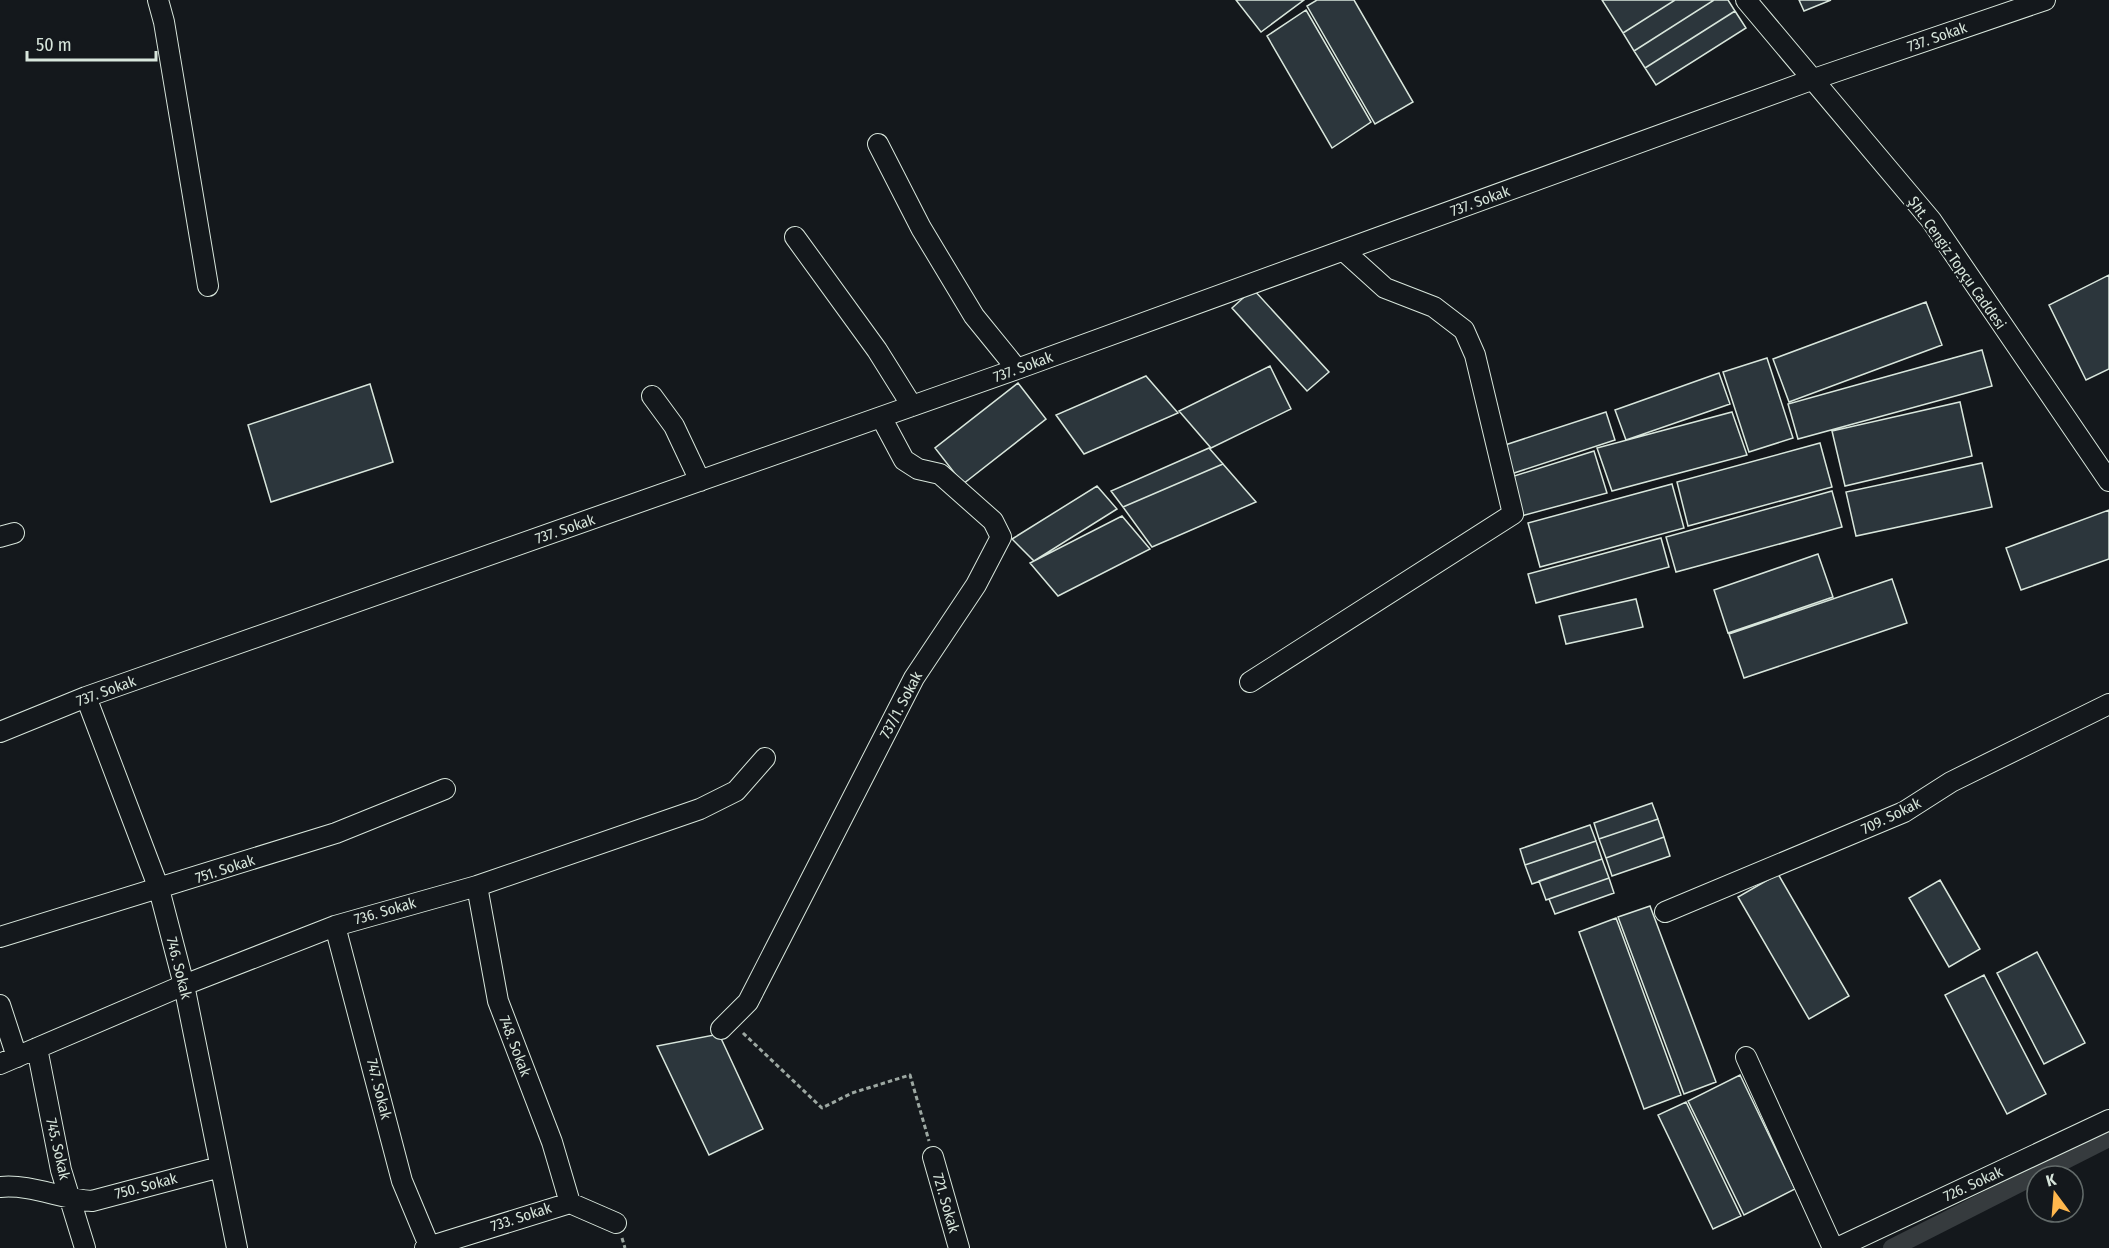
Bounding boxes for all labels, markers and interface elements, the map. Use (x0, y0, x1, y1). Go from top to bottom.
street label: 737. Sokak (1905, 18, 1969, 56)
scale bar (27, 24, 156, 62)
text: 50 m (36, 34, 72, 56)
street label: 737. Sokak (1448, 182, 1512, 220)
street label: Şht. Cengiz Topçu Caddesi (1904, 193, 2010, 333)
street label: 737. Sokak (991, 348, 1055, 386)
street label: 737. Sokak (533, 510, 597, 548)
street label: 737/1. Sokak (876, 668, 926, 742)
street label: 737. Sokak (74, 672, 138, 710)
street label: 709. Sokak (1858, 794, 1924, 838)
street label: 751. Sokak (193, 851, 257, 887)
street label: 736. Sokak (352, 894, 418, 928)
street label: 746. Sokak (163, 935, 195, 1001)
street label: 748. Sokak (495, 1013, 535, 1079)
street label: 747. Sokak (363, 1057, 395, 1121)
street label: 745. Sokak (42, 1116, 74, 1182)
street label: 726. Sokak (1941, 1163, 2005, 1205)
north arrow (2025, 1164, 2085, 1224)
street label: 750. Sokak (113, 1169, 179, 1203)
text: K (2044, 1169, 2059, 1190)
street label: 721. Sokak (929, 1171, 963, 1235)
street label: 733. Sokak (488, 1199, 554, 1235)

